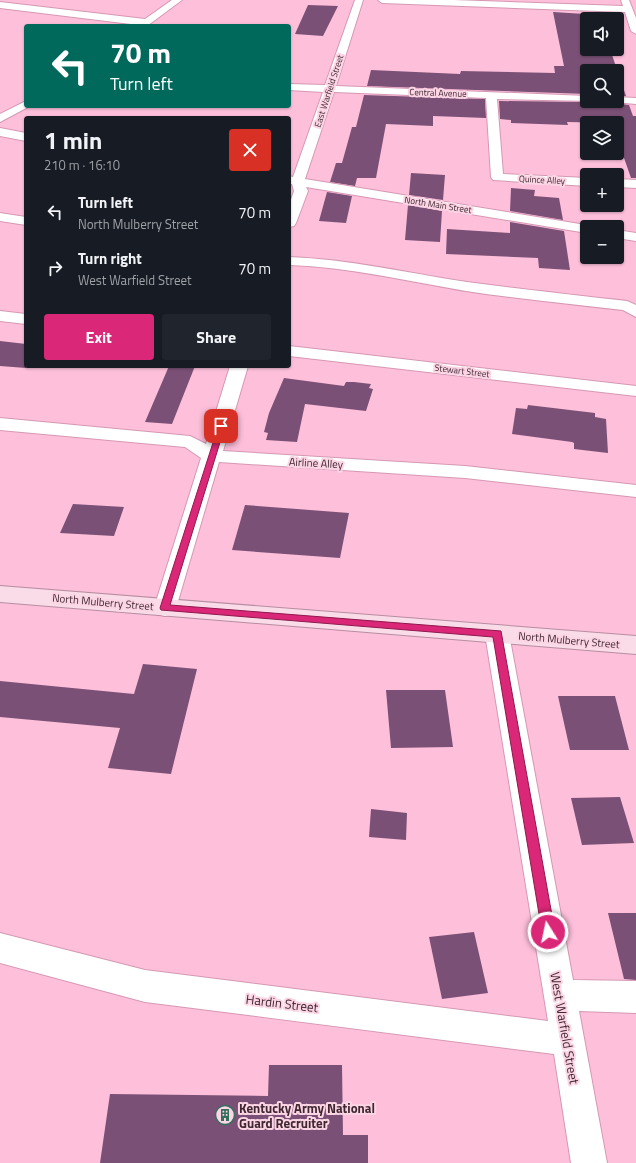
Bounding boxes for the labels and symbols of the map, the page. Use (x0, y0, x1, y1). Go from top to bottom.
street label: East Warfield Street (311, 52, 347, 129)
street label: Central Avenue (409, 85, 467, 100)
street label: Quince Alley (519, 172, 566, 187)
street label: North Main Street (404, 193, 473, 216)
street label: Stewart Street (434, 361, 491, 380)
pin (204, 409, 238, 443)
street label: Airline Alley (289, 454, 344, 472)
street label: North Mulberry Street (52, 590, 155, 614)
street label: North Mulberry Street (518, 628, 621, 652)
position arrow (527, 911, 569, 953)
street label: West Warfield Street (545, 970, 585, 1086)
street label: Hardin Street (245, 989, 320, 1017)
place label: Kentucky Army National Guard Recruiter (239, 1098, 375, 1133)
building icon: Kentucky Army National Guard Recruiter (214, 1104, 236, 1126)

